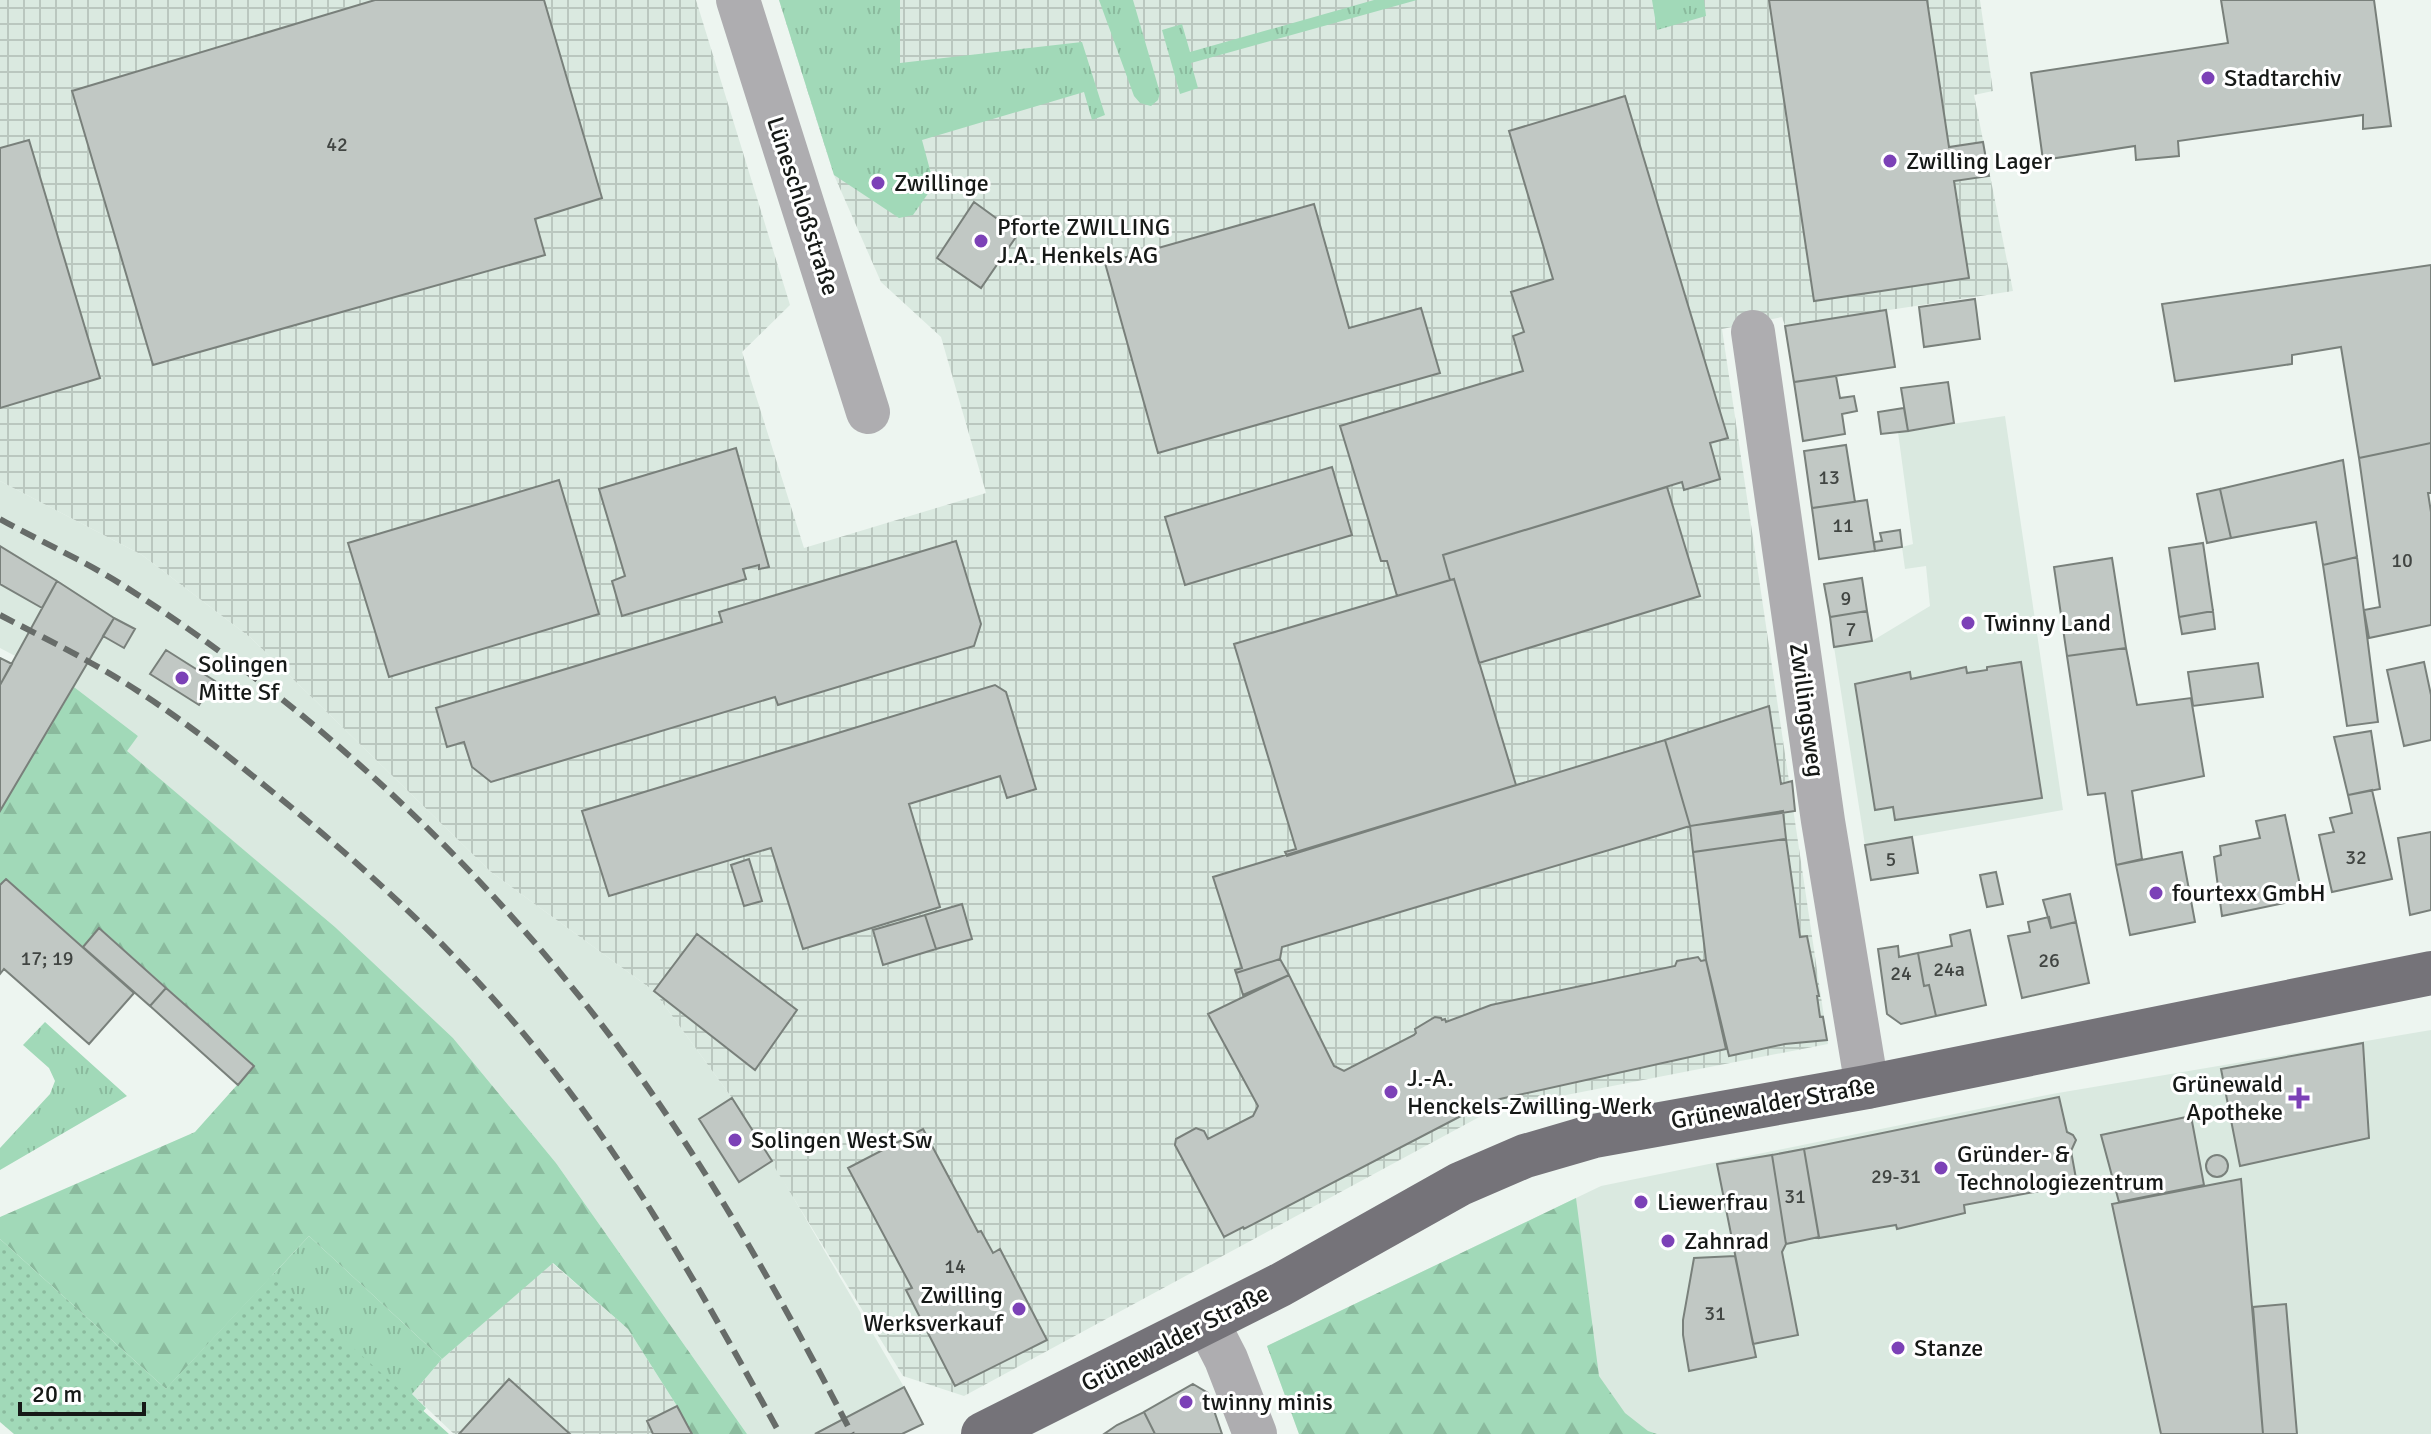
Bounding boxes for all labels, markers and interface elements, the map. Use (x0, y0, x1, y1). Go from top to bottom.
place label: Stadtarchiv (2224, 63, 2341, 93)
marker: Stadtarchiv (2199, 69, 2217, 87)
street label: Lüneschloßstraße (760, 113, 846, 299)
house number: 42 (326, 132, 348, 157)
place label: Zwilling Lager (1906, 146, 2052, 176)
marker: Zwilling Lager (1881, 152, 1899, 170)
place label: Zwillinge (894, 168, 989, 198)
marker: Zwillinge (869, 174, 887, 192)
place label: Pforte ZWILLING J.A. Henkels AG (997, 212, 1170, 270)
marker: Pforte ZWILLING J.A. Henkels AG (972, 232, 990, 250)
house number: 13 (1818, 465, 1840, 490)
house number: 11 (1832, 513, 1854, 538)
house number: 10 (2391, 548, 2413, 573)
house number: 9 (1841, 586, 1851, 611)
place label: Twinny Land (1984, 608, 2111, 638)
marker: Twinny Land (1959, 614, 1977, 632)
house number: 7 (1846, 617, 1856, 642)
street label: Zwillingsweg (1783, 641, 1831, 779)
place label: Solingen Mitte Sf (198, 649, 288, 707)
marker: Solingen Mitte Sf (173, 669, 191, 687)
house number: 32 (2345, 845, 2367, 870)
house number: 5 (1886, 847, 1896, 872)
place label: fourtexx GmbH (2172, 878, 2326, 908)
marker: fourtexx GmbH (2147, 884, 2165, 902)
house number: 17; 19 (20, 946, 74, 971)
house number: 26 (2038, 948, 2060, 973)
house number: 24a (1933, 957, 1965, 982)
house number: 24 (1890, 961, 1912, 986)
place label: J.-A. Henckels-Zwilling-Werk (1407, 1063, 1652, 1121)
place label: Grünewald Apotheke (2172, 1069, 2283, 1127)
street label: Grünewalder Straße (1669, 1070, 1877, 1136)
marker: J.-A. Henckels-Zwilling-Werk (1382, 1083, 1400, 1101)
marker: Grünewald Apotheke (2290, 1089, 2308, 1107)
place label: Solingen West Sw (751, 1125, 932, 1155)
marker: Solingen West Sw (726, 1131, 744, 1149)
place label: Gründer- & Technologiezentrum (1957, 1139, 2164, 1197)
marker: Gründer- & Technologiezentrum (1932, 1159, 1950, 1177)
house number: 29-31 (1871, 1164, 1921, 1189)
house number: 31 (1784, 1184, 1806, 1209)
place label: Liewerfrau (1657, 1187, 1768, 1217)
marker: Liewerfrau (1632, 1193, 1650, 1211)
place label: Zahnrad (1684, 1226, 1769, 1256)
marker: Zahnrad (1659, 1232, 1677, 1250)
house number: 14 (944, 1254, 966, 1279)
street label: Grünewalder Straße (1076, 1278, 1274, 1398)
place label: Zwilling Werksverkauf (863, 1280, 1004, 1338)
marker: Zwilling Werksverkauf (1010, 1300, 1028, 1318)
house number: 31 (1704, 1301, 1726, 1326)
place label: Stanze (1914, 1333, 1983, 1363)
marker: Stanze (1889, 1339, 1907, 1357)
scale bar (20, 1366, 144, 1416)
text: 20 m (32, 1379, 82, 1409)
place label: twinny minis (1202, 1387, 1333, 1417)
marker: twinny minis (1177, 1393, 1195, 1411)

